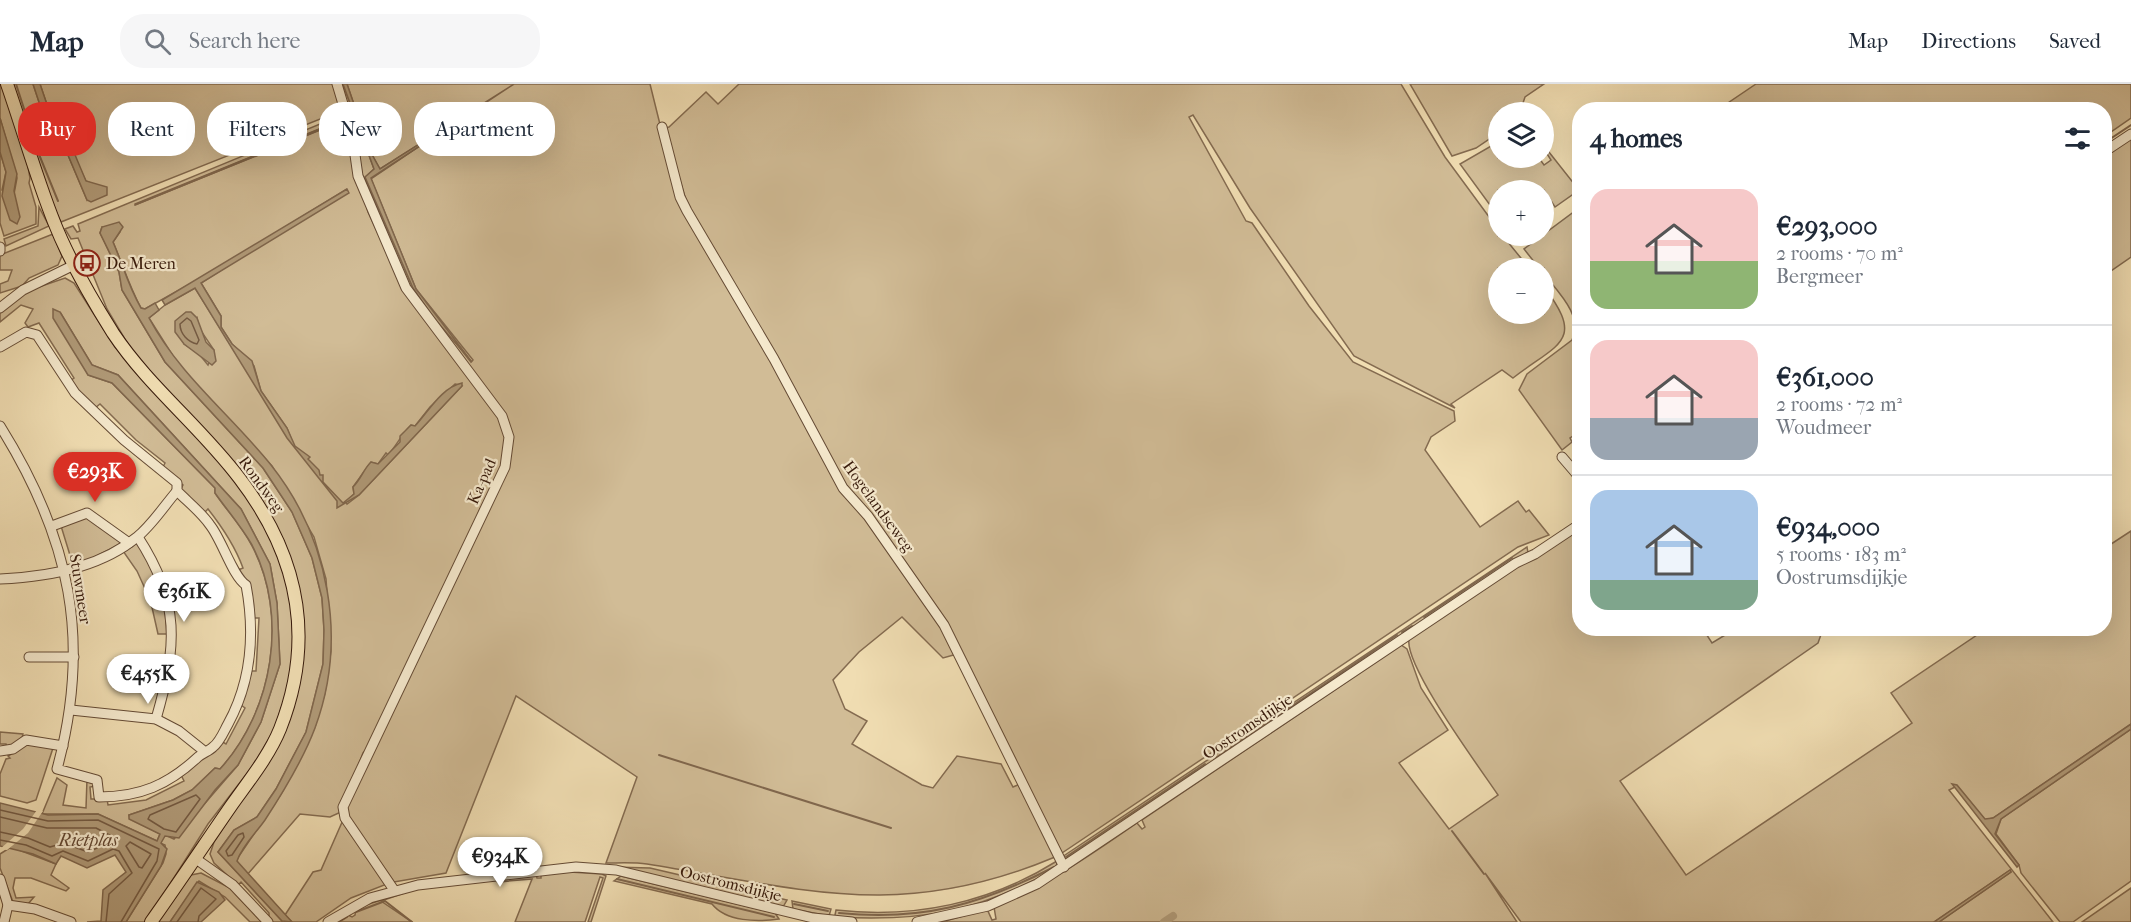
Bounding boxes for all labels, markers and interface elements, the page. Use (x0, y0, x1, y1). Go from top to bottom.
search box (120, 14, 540, 68)
text: Map (30, 25, 84, 58)
icon: search (141, 25, 174, 58)
text: Search here (189, 28, 300, 54)
text: Map (1848, 29, 1888, 53)
text: Directions (1921, 29, 2016, 53)
text: Saved (2049, 29, 2101, 53)
chip: Buy (18, 102, 96, 156)
chip: Rent (108, 102, 195, 156)
chip: Filters (207, 102, 307, 156)
chip: New (319, 102, 402, 156)
chip: Apartment (414, 102, 555, 156)
map controls (1488, 102, 1554, 324)
button: layers (1488, 102, 1554, 168)
icon: filters (2061, 122, 2094, 155)
text: 4 homes (1590, 123, 1682, 154)
button: + (1488, 180, 1554, 246)
text: €293,000 (1776, 211, 1878, 242)
icon: home (1638, 213, 1710, 285)
text: 2 rooms · 70 m² (1776, 242, 1903, 265)
bus stop icon: De Meren (72, 248, 102, 278)
place label: De Meren (106, 254, 177, 273)
button: − (1488, 258, 1554, 324)
text: Bergmeer (1776, 265, 1863, 288)
text: €361,000 (1776, 362, 1874, 393)
icon: home (1638, 364, 1710, 436)
text: 2 rooms · 72 m² (1776, 393, 1902, 416)
text: Woudmeer (1776, 416, 1871, 439)
pin: €293K (53, 452, 137, 503)
street label: Rondweg (235, 452, 289, 517)
street label: Ka-pad (463, 455, 500, 507)
street label: Hogelandseweg (839, 457, 918, 556)
text: €293K (67, 460, 123, 483)
text: €934,000 (1776, 512, 1880, 543)
icon: home (1638, 514, 1710, 586)
text: 5 rooms · 183 m² (1776, 543, 1906, 566)
street label: Stuwmeer (66, 553, 95, 626)
text: Oostrumsdijkje (1776, 566, 1907, 589)
pin: €361K (142, 572, 226, 623)
text: €361K (158, 580, 210, 603)
pin: €455K (106, 654, 190, 705)
text: €455K (121, 662, 175, 685)
street label: Oostromsdijkje (1199, 689, 1296, 763)
water label: Rietplas (57, 830, 118, 851)
pin: €934K (458, 837, 542, 888)
text: €934K (472, 845, 528, 868)
street label: Oostromsdijkje (678, 862, 784, 905)

